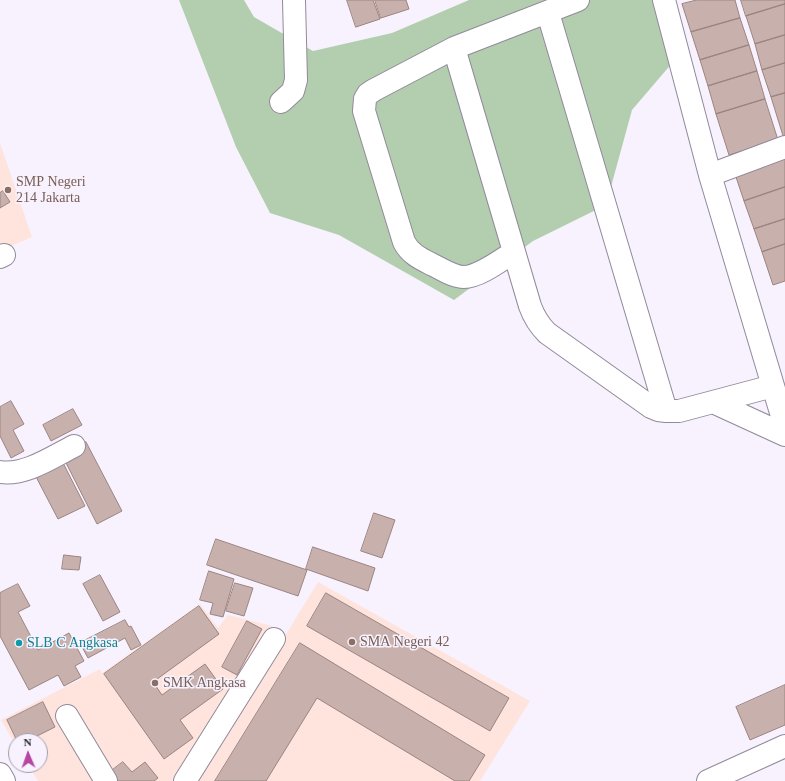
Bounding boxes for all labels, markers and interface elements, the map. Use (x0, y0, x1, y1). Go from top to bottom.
place label: SMP Negeri 214 Jakarta (16, 174, 86, 206)
marker: SMP Negeri 214 Jakarta (3, 185, 13, 195)
place label: SMA Negeri 42 (360, 634, 449, 650)
place label: SLB C Angkasa (27, 635, 118, 651)
marker: SMA Negeri 42 (347, 637, 357, 647)
marker: SLB C Angkasa (14, 638, 24, 648)
place label: SMK Angkasa (163, 675, 246, 691)
marker: SMK Angkasa (150, 678, 160, 688)
north arrow (8, 733, 48, 773)
text: N (23, 736, 32, 748)

